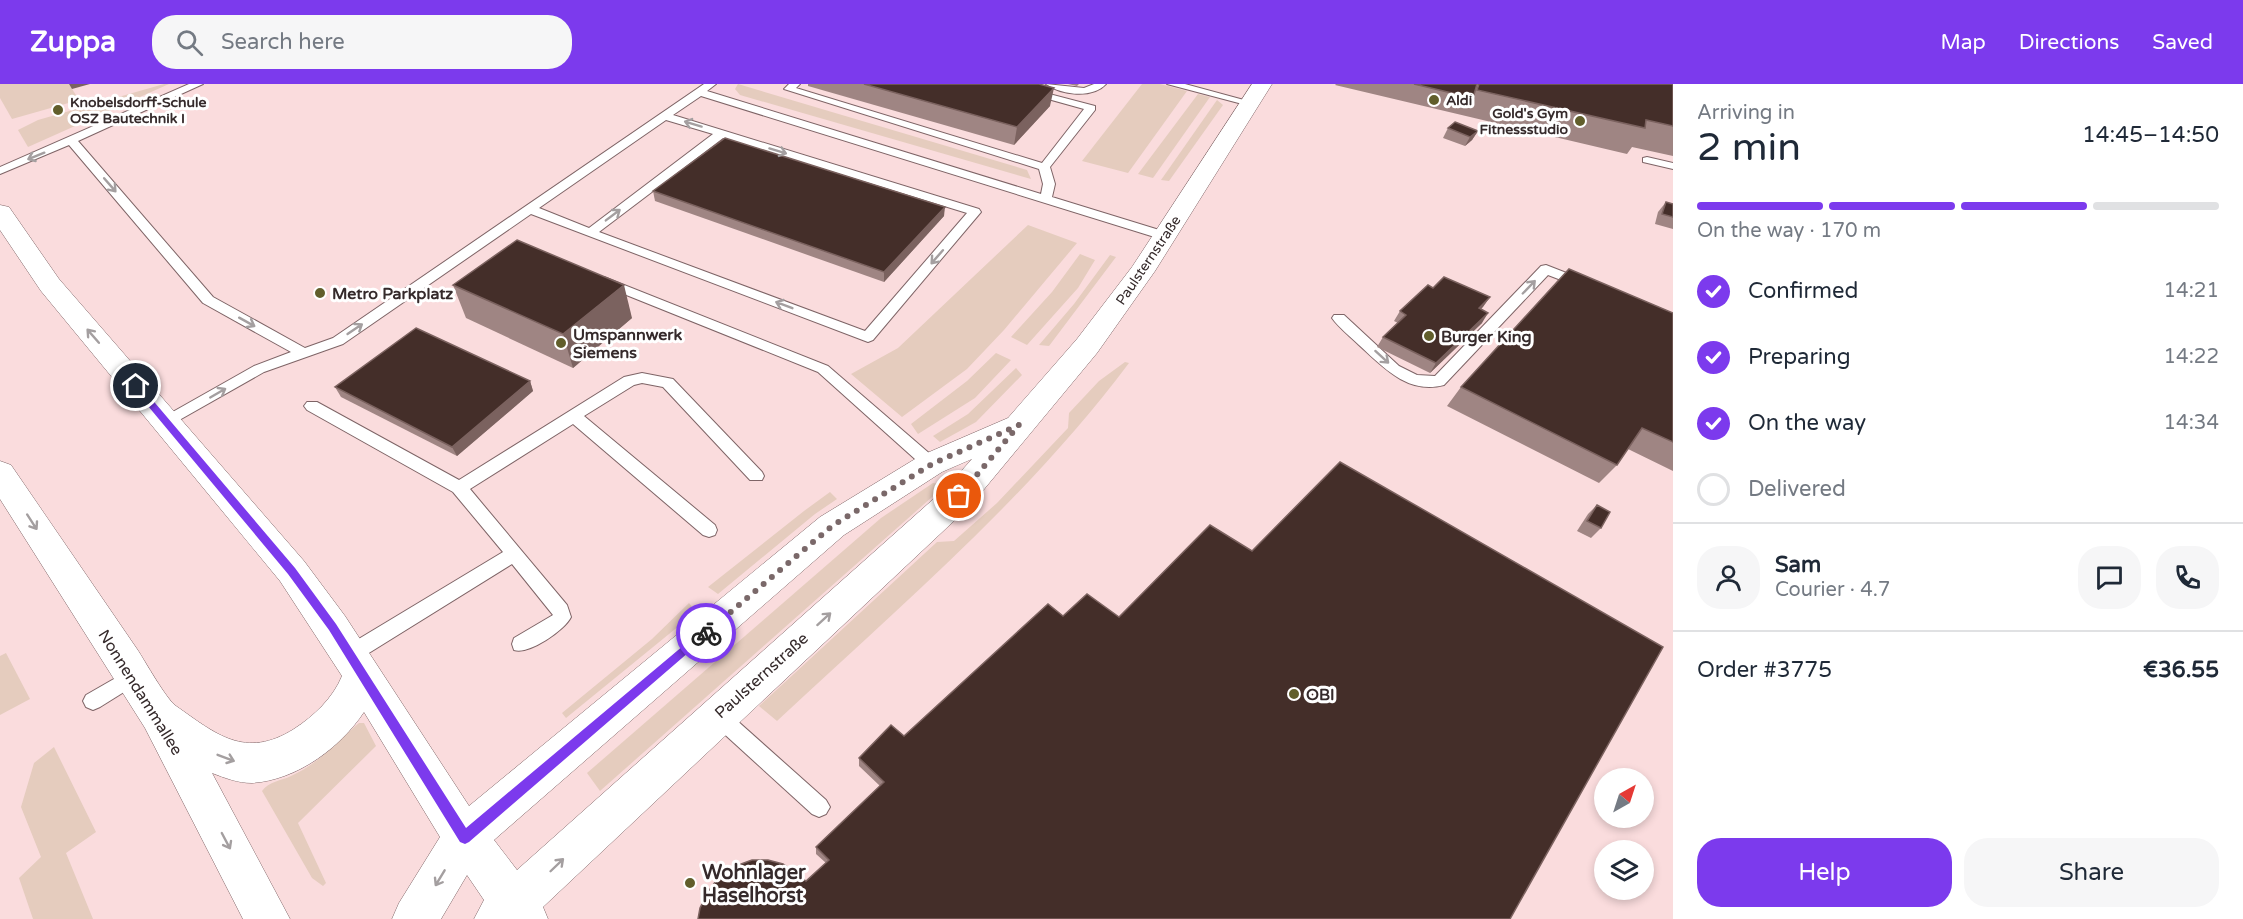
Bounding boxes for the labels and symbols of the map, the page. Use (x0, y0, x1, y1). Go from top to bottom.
place label: Aldi (1446, 92, 1472, 109)
marker: Aldi (1427, 93, 1441, 107)
place label: Knobelsdorff-Schule OSZ Bautechnik I (70, 94, 207, 127)
marker: Knobelsdorff-Schule OSZ Bautechnik I (51, 103, 65, 117)
place label: Gold's Gym Fitnessstudio (1480, 105, 1568, 138)
marker: Gold's Gym Fitnessstudio (1573, 114, 1587, 128)
one-way arrow (684, 118, 703, 129)
one-way arrow (768, 146, 787, 157)
one-way arrow (27, 151, 46, 162)
one-way arrow (104, 177, 117, 193)
one-way arrow (605, 209, 621, 221)
street label: Paulsternstraße (1112, 212, 1185, 308)
one-way arrow (930, 249, 944, 264)
one-way arrow (1522, 279, 1536, 294)
place label: Metro Parkplatz (332, 284, 453, 304)
marker: Metro Parkplatz (313, 286, 327, 300)
one-way arrow (775, 299, 794, 310)
one-way arrow (238, 316, 255, 328)
one-way arrow (347, 323, 363, 335)
place label: Umspannwerk Siemens (573, 325, 682, 363)
place label: Burger King (1441, 327, 1532, 347)
one-way arrow (86, 329, 100, 344)
marker: Burger King (1422, 329, 1436, 343)
marker: Umspannwerk Siemens (554, 336, 568, 350)
one-way arrow (1374, 350, 1389, 364)
pin (110, 360, 161, 411)
one-way arrow (209, 387, 226, 399)
pin (933, 470, 984, 521)
one-way arrow (26, 513, 38, 530)
courier (676, 603, 736, 663)
one-way arrow (816, 612, 831, 626)
street label: Nonnendammallee (93, 626, 187, 759)
street label: Paulsternstraße (711, 628, 813, 723)
place label: OBI (1306, 685, 1335, 705)
marker: OBI (1287, 687, 1301, 701)
one-way arrow (216, 754, 234, 765)
north arrow (1594, 768, 1654, 828)
one-way arrow (220, 832, 232, 850)
one-way arrow (549, 857, 564, 872)
place label: Wohnlager Haselhorst (702, 861, 806, 908)
one-way arrow (433, 869, 445, 886)
marker: Wohnlager Haselhorst (683, 876, 697, 890)

